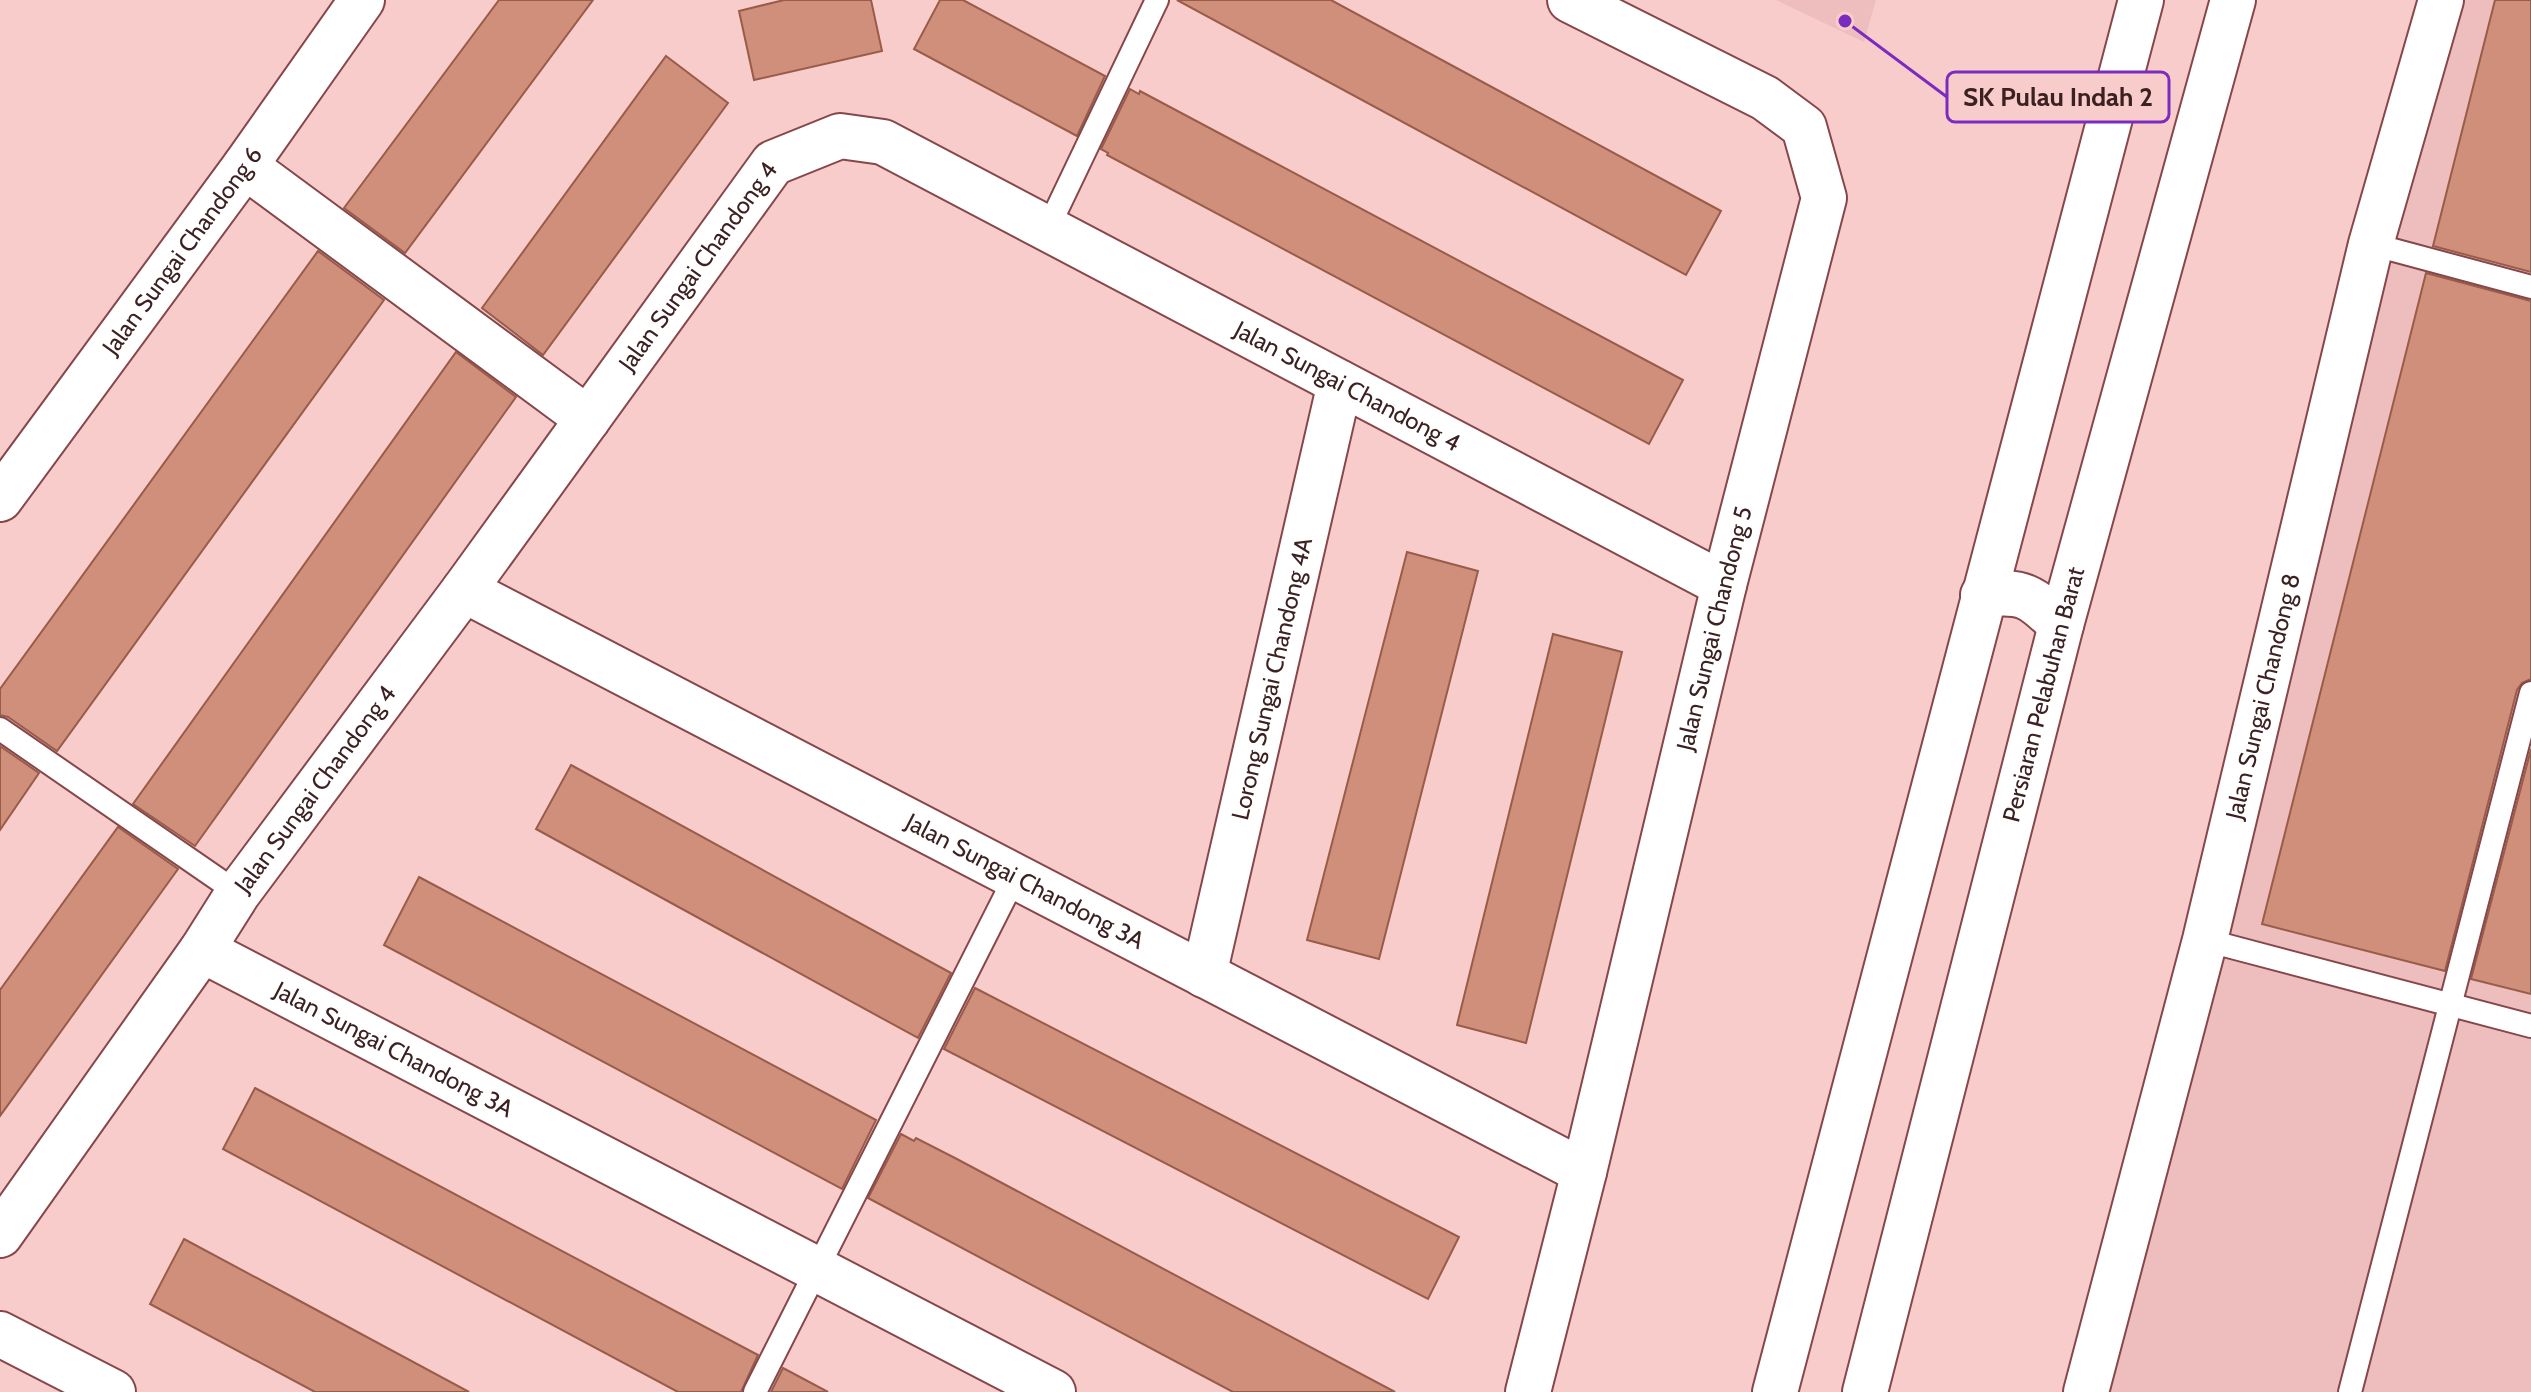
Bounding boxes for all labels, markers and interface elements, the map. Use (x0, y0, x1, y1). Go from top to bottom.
callout: SK Pulau Indah 2 (1947, 72, 2169, 122)
text: SK Pulau Indah 2 (1963, 81, 2153, 113)
street label: Jalan Sungai Chandong 6 (95, 141, 268, 361)
street label: Jalan Sungai Chandong 4 (612, 156, 783, 377)
street label: Jalan Sungai Chandong 4 (1229, 314, 1465, 457)
street label: Jalan Sungai Chandong 5 (1670, 503, 1758, 754)
street label: Lorong Sungai Chandong 4A (1225, 534, 1318, 823)
street label: Persiaran Pelabuhan Barat (1996, 564, 2090, 825)
street label: Jalan Sungai Chandong 8 (2219, 570, 2306, 823)
street label: Jalan Sungai Chandong 4 (228, 680, 402, 899)
street label: Jalan Sungai Chandong 3A (900, 807, 1150, 955)
street label: Jalan Sungai Chandong 3A (269, 975, 518, 1123)

